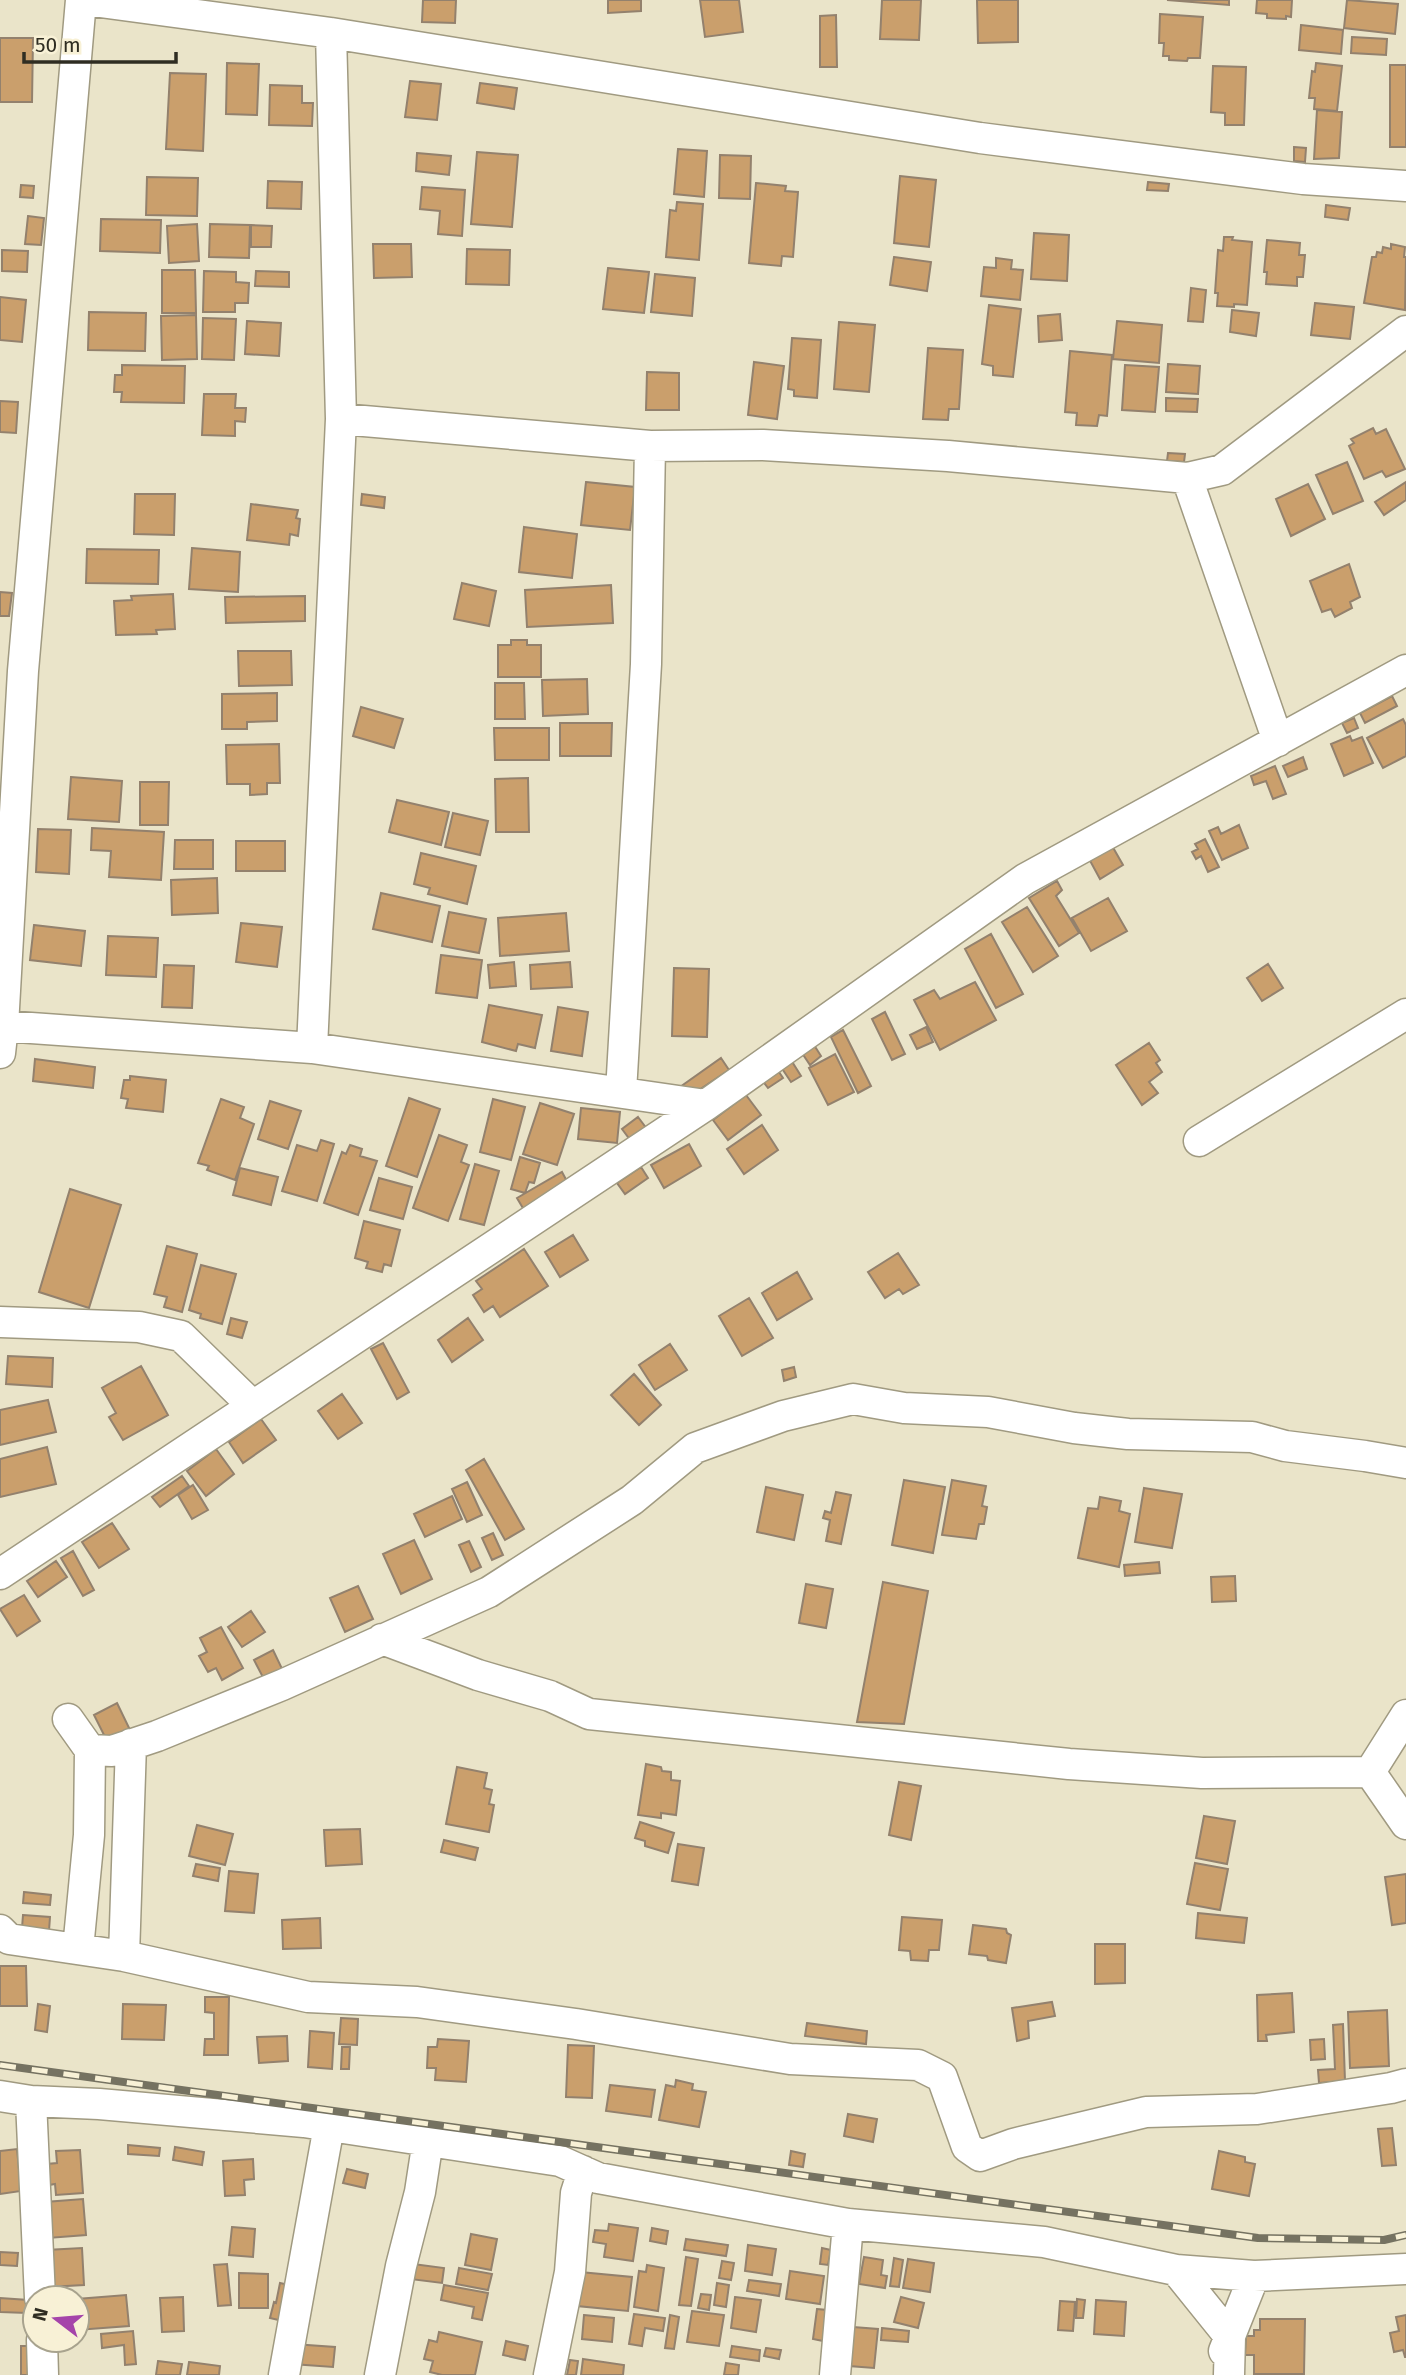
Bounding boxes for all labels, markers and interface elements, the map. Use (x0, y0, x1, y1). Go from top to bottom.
scale bar (24, 21, 177, 65)
text: 50 m (35, 32, 81, 58)
north arrow (21, 2284, 91, 2354)
text: N (27, 2305, 53, 2324)

